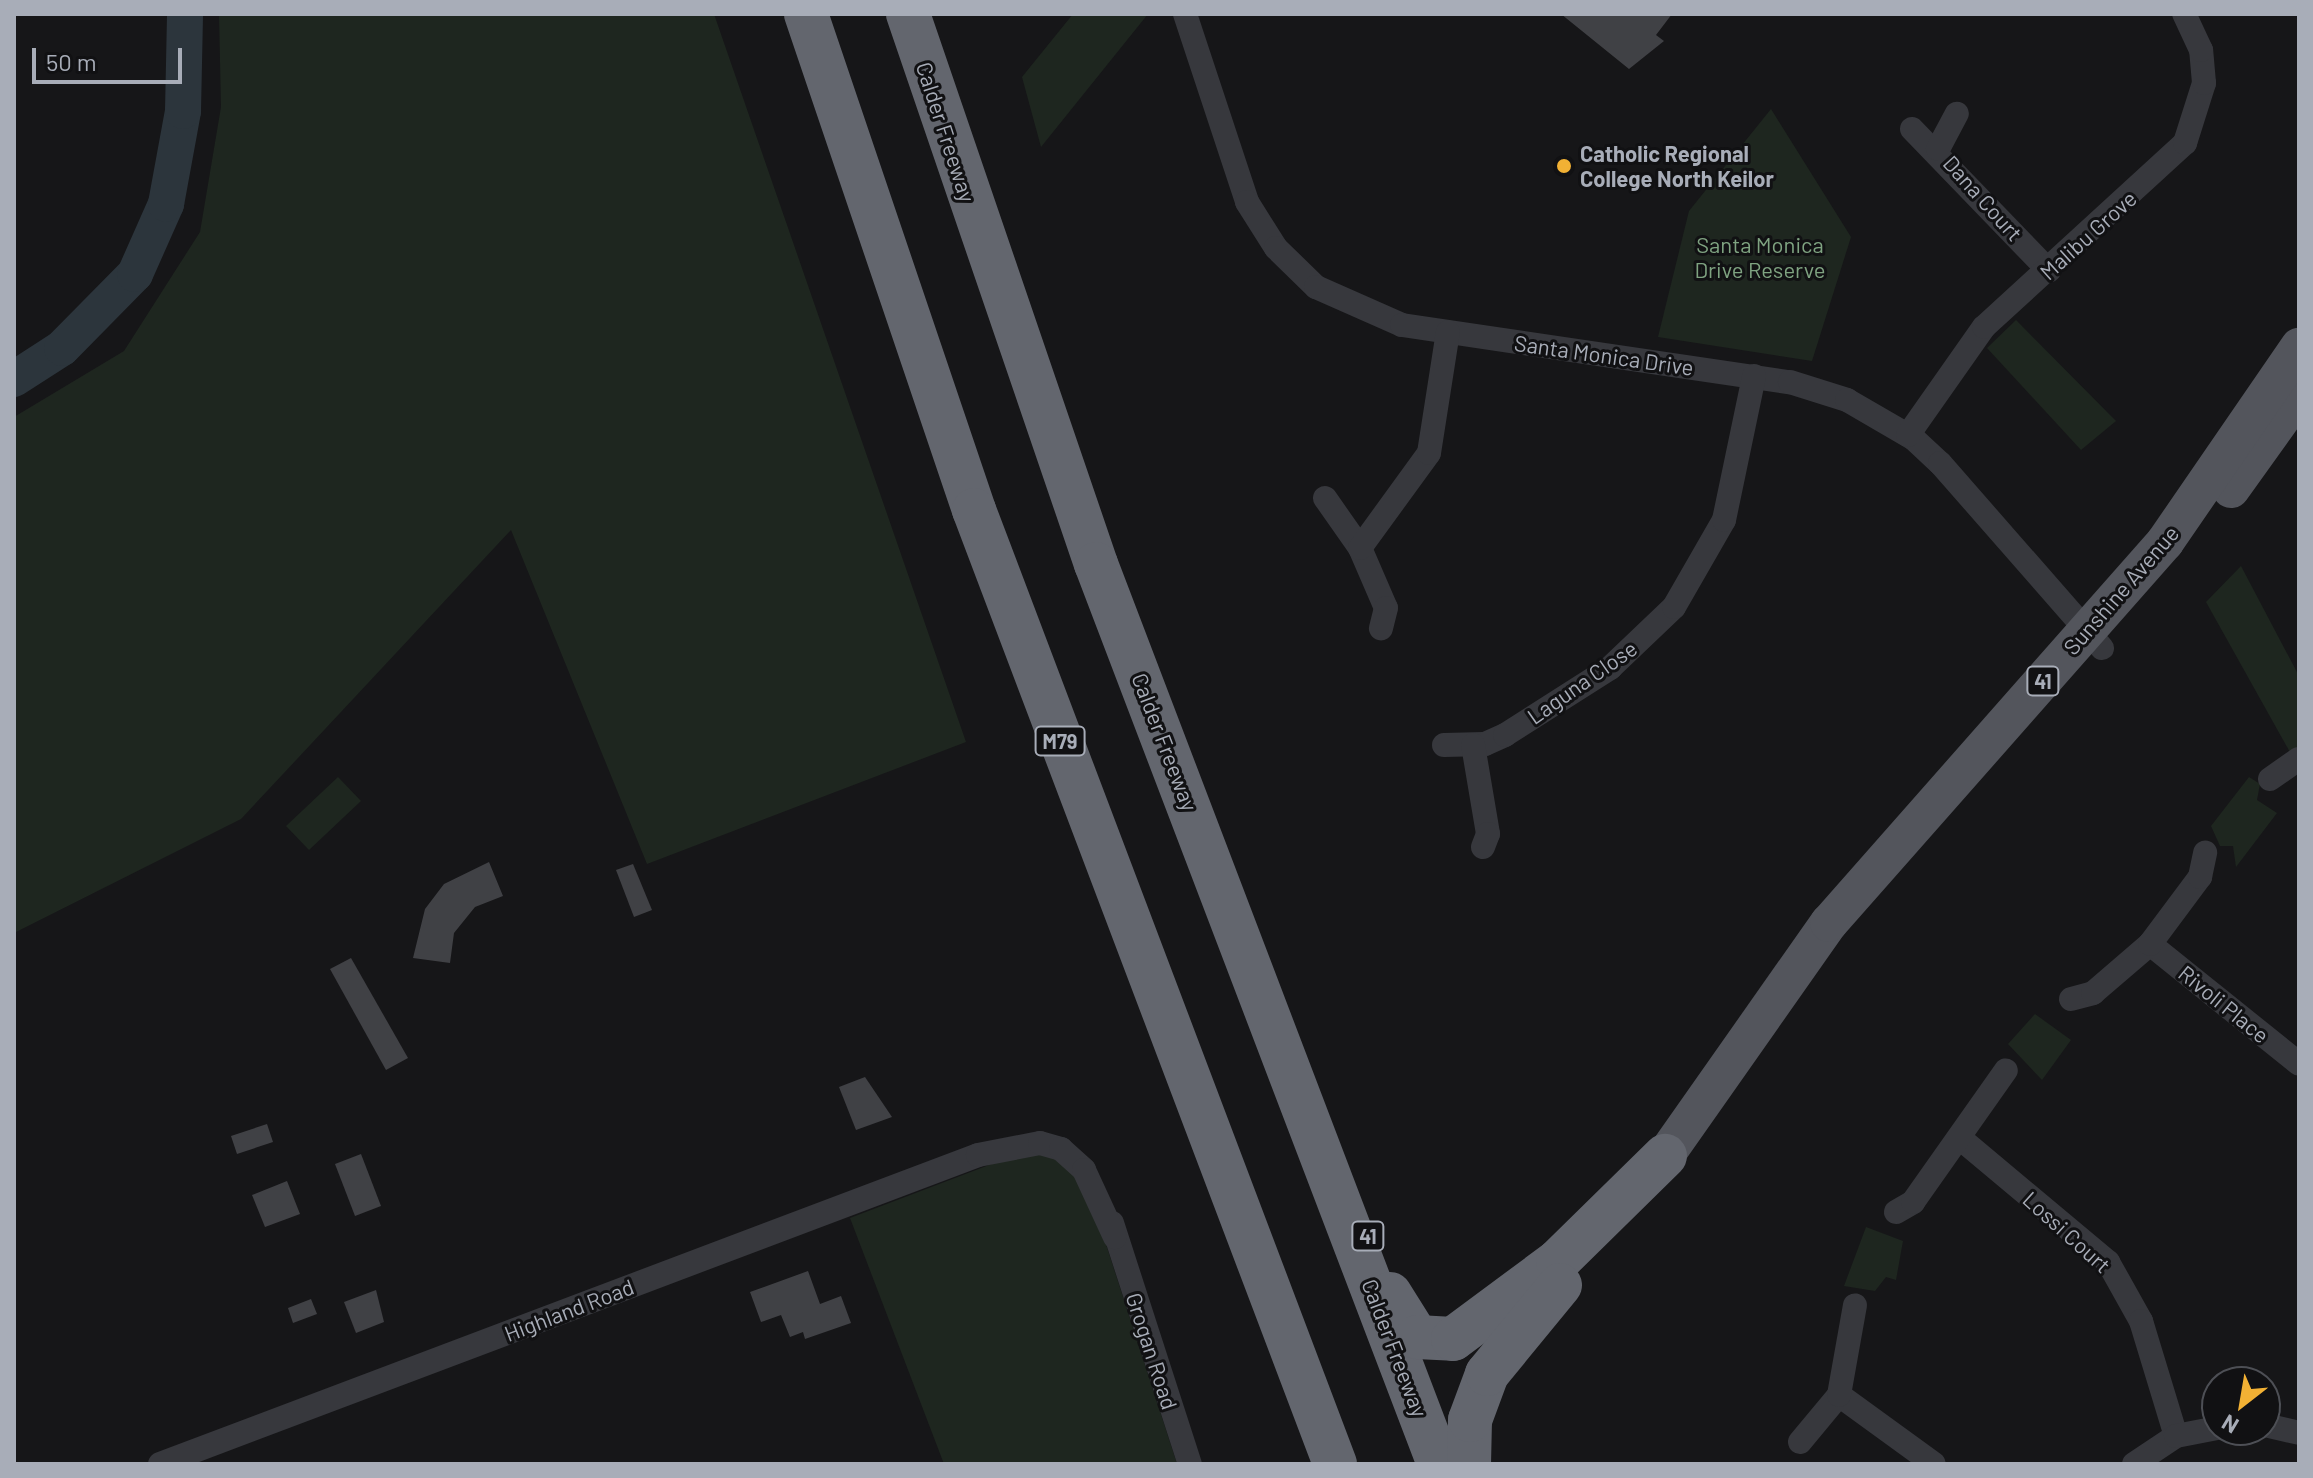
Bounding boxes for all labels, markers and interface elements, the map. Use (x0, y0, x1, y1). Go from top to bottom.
scale bar (36, 32, 186, 82)
text: 50 m (46, 47, 97, 76)
street label: Calder Freeway (911, 59, 981, 205)
place label: Catholic Regional College North Keilor (1580, 140, 1774, 192)
street label: Dana Court (1938, 150, 2028, 246)
marker: Catholic Regional College North Keilor (1555, 157, 1573, 175)
street label: Malibu Grove (2034, 185, 2142, 285)
park label: Santa Monica Drive Reserve (1694, 231, 1826, 282)
street label: Santa Monica Drive (1513, 329, 1695, 381)
street label: Sunshine Avenue (2058, 520, 2184, 660)
street label: Laguna Close (1522, 635, 1642, 729)
road number: 41 (2025, 665, 2061, 697)
street label: Calder Freeway (1127, 669, 1203, 815)
road number: M79 (1034, 725, 1086, 757)
street label: Rivoli Place (2173, 960, 2275, 1048)
street label: Lossi Court (2018, 1186, 2116, 1278)
road number: 41 (1350, 1220, 1386, 1252)
street label: Highland Road (500, 1273, 638, 1347)
street label: Calder Freeway (1357, 1275, 1433, 1421)
street label: Grogan Road (1121, 1289, 1183, 1413)
north arrow (2201, 1366, 2281, 1446)
text: N (2217, 1410, 2243, 1440)

